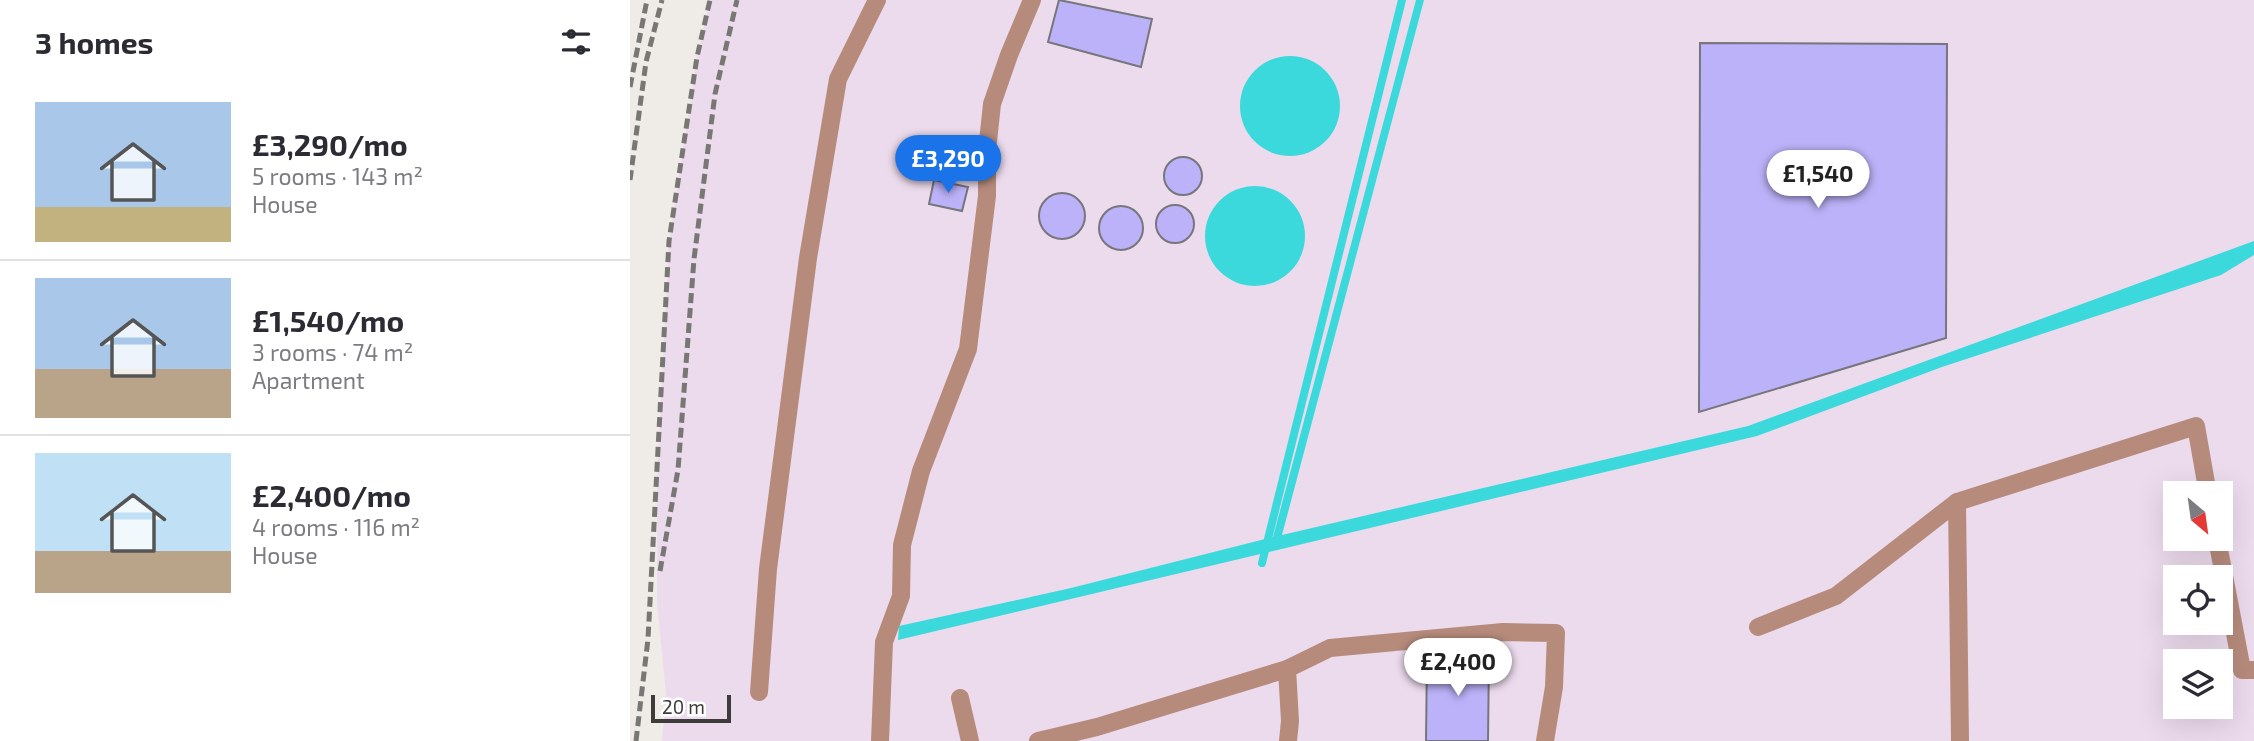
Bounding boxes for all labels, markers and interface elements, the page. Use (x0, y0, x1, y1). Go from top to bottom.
icon: filters (557, 23, 595, 61)
text: 3 homes (35, 24, 154, 60)
text: £3,290/mo (252, 126, 408, 162)
icon: home (91, 130, 175, 214)
pin: £3,290 (891, 136, 1005, 195)
text: £3,290 (911, 144, 985, 172)
pin: £1,540 (1761, 150, 1875, 210)
text: £1,540 (1783, 159, 1853, 187)
text: 5 rooms · 143 m² (252, 162, 423, 190)
text: House (252, 190, 318, 218)
text: £1,540/mo (252, 302, 404, 338)
icon: home (91, 306, 175, 390)
text: 3 rooms · 74 m² (252, 338, 413, 366)
text: Apartment (252, 366, 365, 394)
text: £2,400/mo (252, 477, 411, 513)
icon: home (91, 481, 175, 565)
north arrow (2163, 481, 2233, 551)
map controls (2163, 481, 2233, 719)
text: 4 rooms · 116 m² (252, 513, 420, 541)
text: House (252, 541, 318, 569)
button: locate (2163, 565, 2233, 635)
pin: £2,400 (1401, 638, 1515, 698)
text: £2,400 (1420, 647, 1496, 675)
button: layers (2163, 649, 2233, 719)
scale bar (651, 692, 732, 724)
text: 20 m (662, 695, 705, 718)

